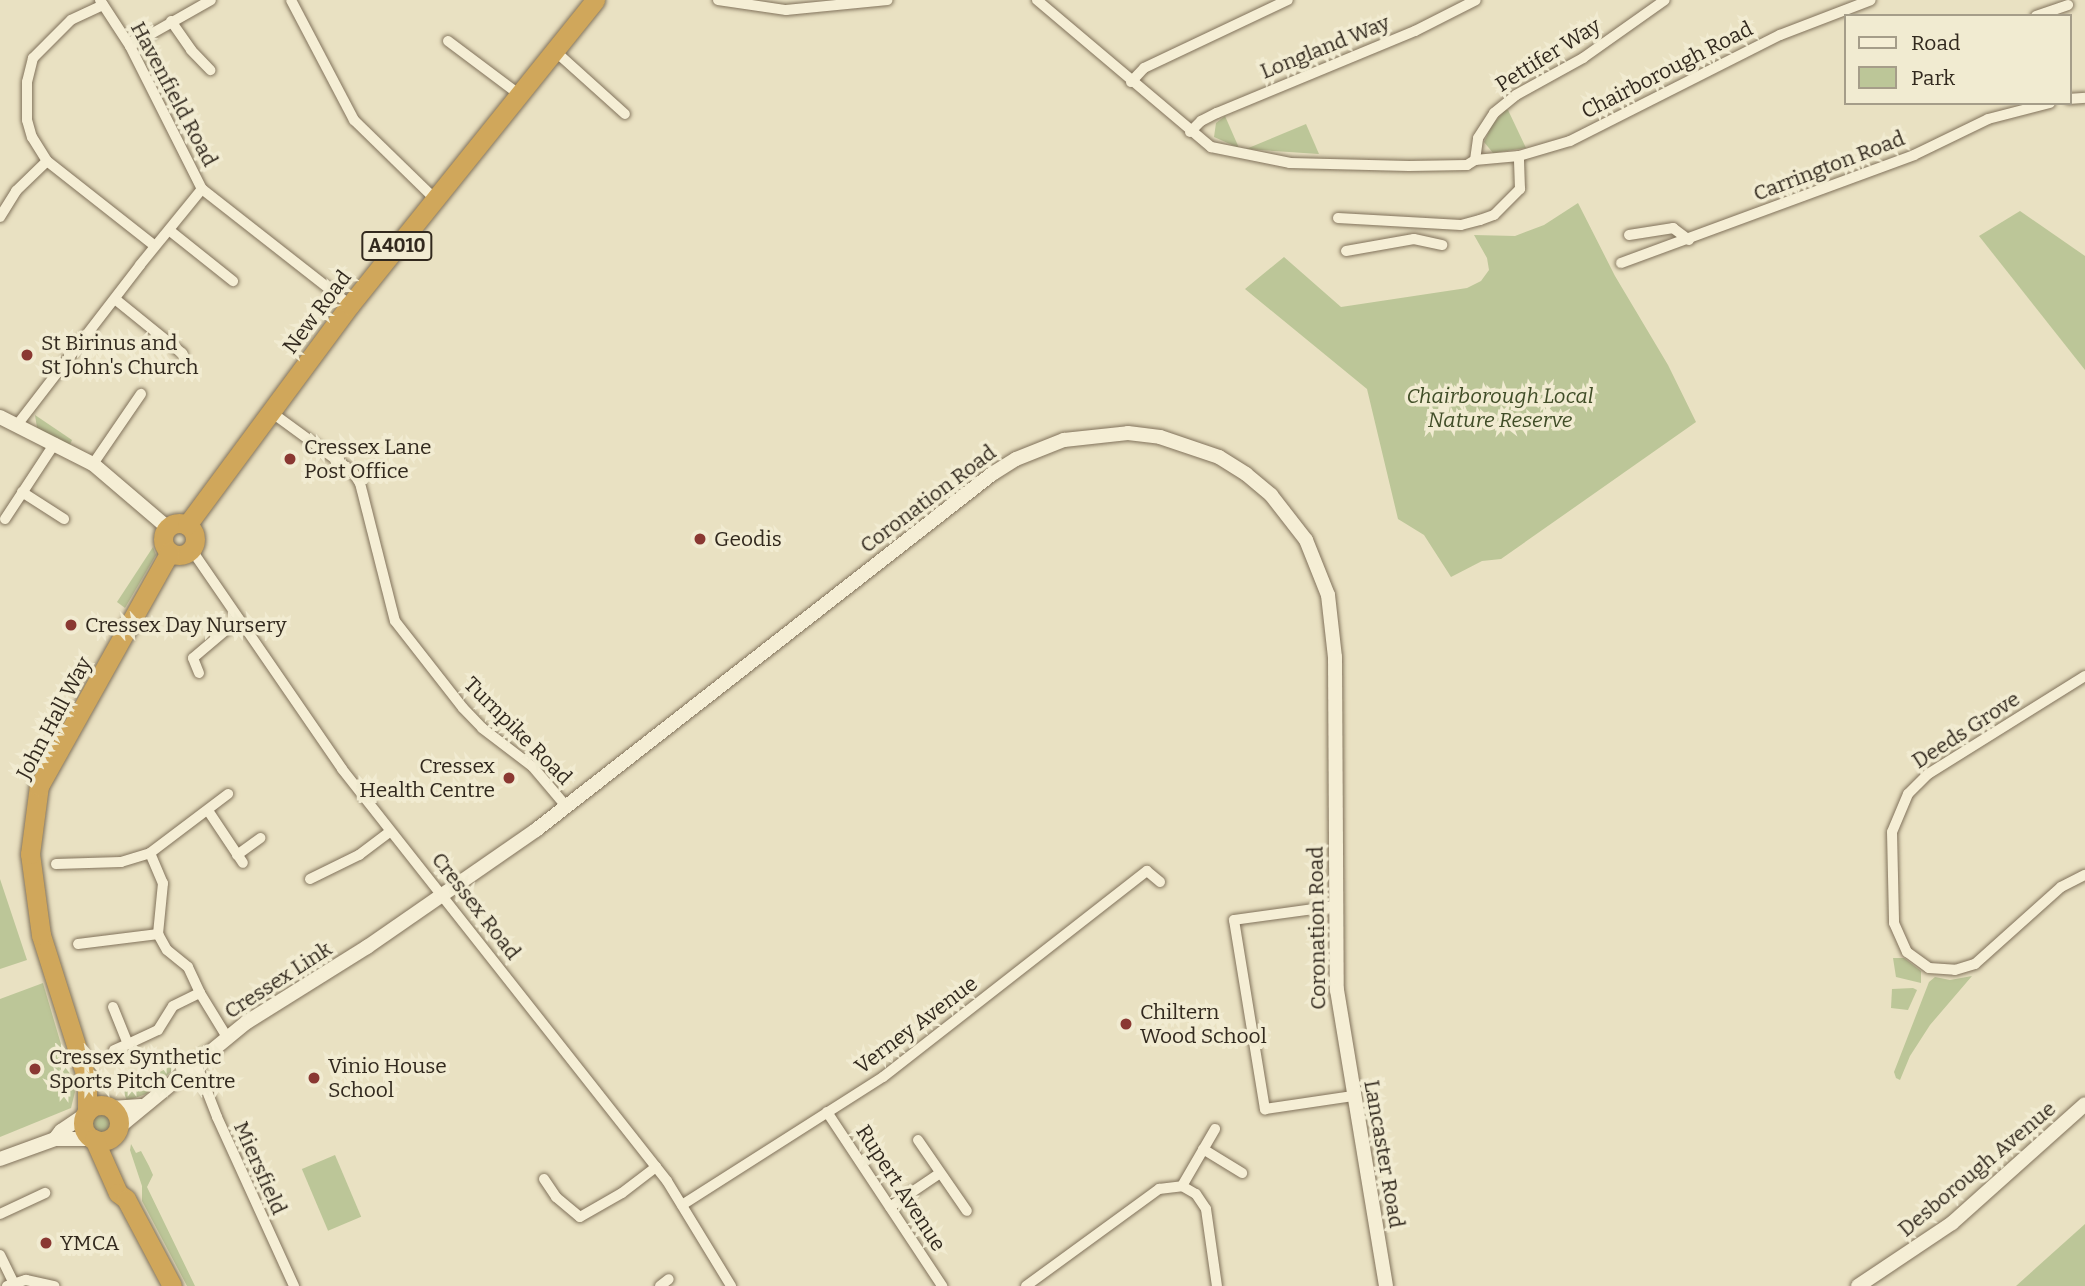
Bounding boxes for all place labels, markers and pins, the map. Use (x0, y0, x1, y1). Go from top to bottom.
place label: St Birinus and St John's Church (41, 330, 198, 380)
marker: St Birinus and St John's Church (19, 347, 35, 363)
place label: Cressex Lane Post Office (304, 434, 432, 484)
marker: Cressex Lane Post Office (282, 451, 298, 467)
place label: Geodis (714, 526, 782, 552)
marker: Geodis (692, 531, 708, 547)
place label: Cressex Day Nursery (85, 612, 287, 638)
marker: Cressex Day Nursery (63, 617, 79, 633)
place label: Cressex Health Centre (359, 753, 495, 803)
marker: Cressex Health Centre (501, 770, 517, 786)
place label: Chiltern Wood School (1140, 999, 1267, 1049)
marker: Chiltern Wood School (1118, 1016, 1134, 1032)
place label: Cressex Synthetic Sports Pitch Centre (49, 1044, 236, 1094)
place label: Vinio House School (328, 1053, 447, 1103)
marker: Cressex Synthetic Sports Pitch Centre (27, 1061, 43, 1077)
marker: Vinio House School (306, 1070, 322, 1086)
place label: YMCA (60, 1230, 119, 1256)
marker: YMCA (38, 1235, 54, 1251)

